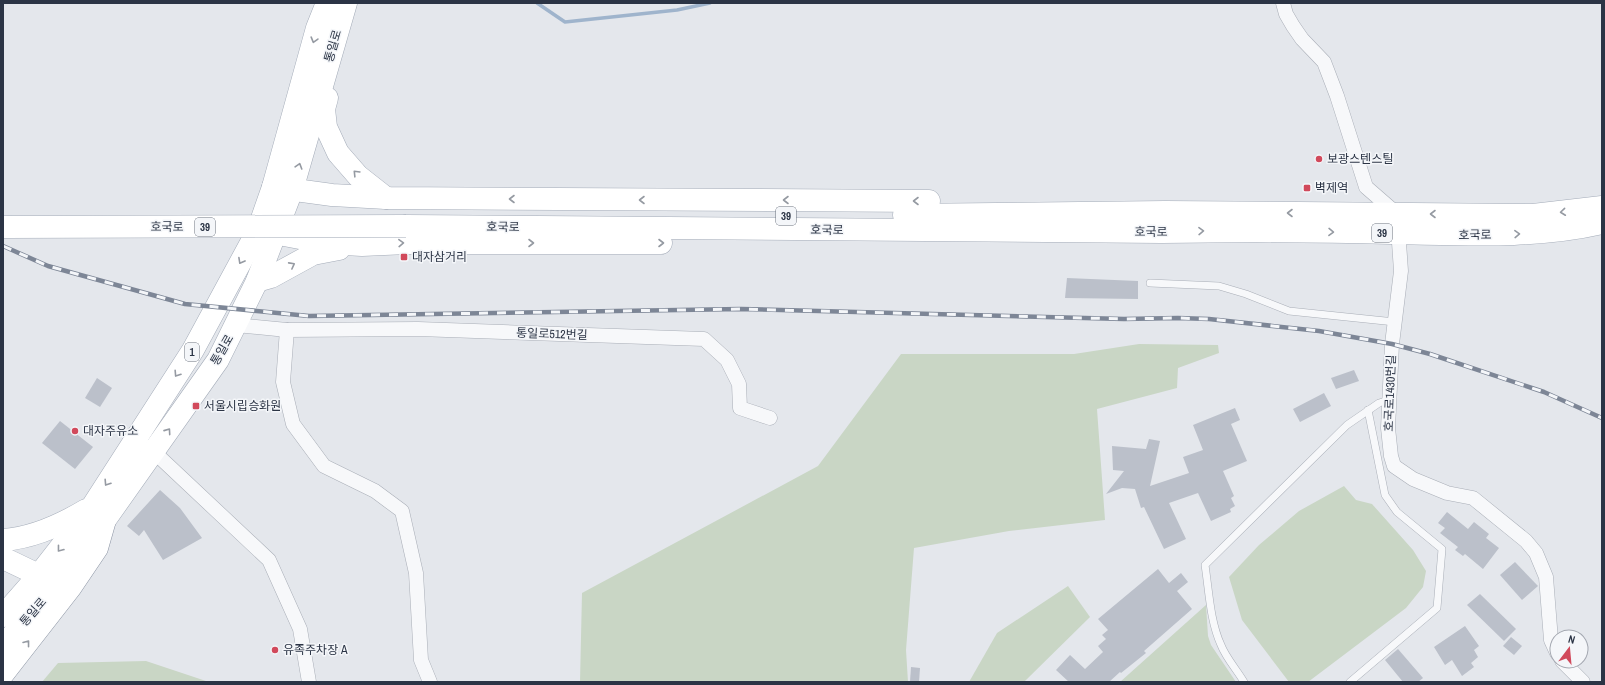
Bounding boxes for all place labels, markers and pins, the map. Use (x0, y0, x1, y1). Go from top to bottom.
place label: 보광스텐스틸 (1327, 151, 1393, 167)
marker: 보광스텐스틸 (1314, 154, 1324, 164)
place label: 벽제역 (1315, 180, 1348, 196)
marker: 벽제역 (1302, 183, 1312, 193)
place label: 대자삼거리 (412, 249, 467, 265)
marker: 대자삼거리 (399, 252, 409, 262)
place label: 서울시립승화원 (204, 398, 281, 414)
marker: 서울시립승화원 (191, 401, 201, 411)
place label: 대자주유소 (83, 423, 138, 439)
marker: 대자주유소 (70, 426, 80, 436)
place label: 유족주차장 A (283, 642, 348, 658)
marker: 유족주차장 A (270, 645, 280, 655)

